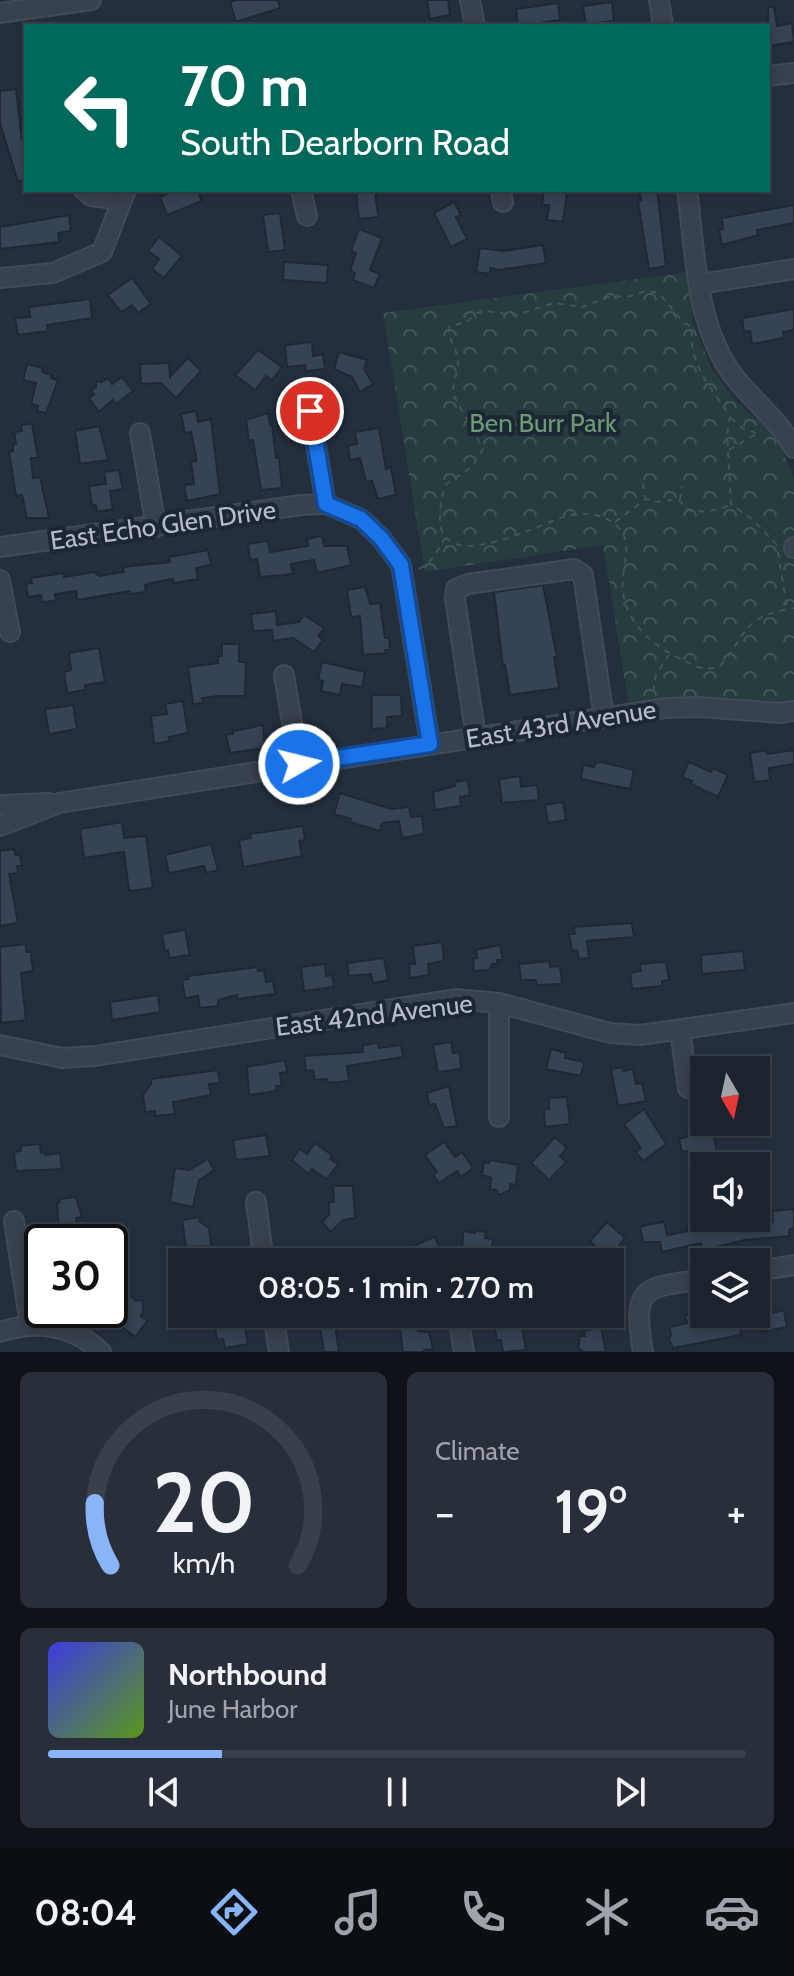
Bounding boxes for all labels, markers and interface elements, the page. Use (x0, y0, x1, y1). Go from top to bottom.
text: 70 m (180, 52, 309, 120)
icon: left (48, 56, 152, 160)
text: South Dearborn Road (180, 120, 510, 164)
pin (276, 377, 344, 445)
icon: arrive (288, 389, 332, 433)
park label: Ben Burr Park (469, 407, 617, 439)
street label: East Echo Glen Drive (48, 493, 278, 557)
street label: East 43rd Avenue (464, 693, 658, 755)
position arrow (257, 722, 341, 806)
street label: East 42nd Avenue (274, 987, 474, 1043)
north arrow (690, 1056, 770, 1136)
map controls (690, 1056, 770, 1328)
button: sound (690, 1152, 770, 1232)
speed limit sign: 30 (24, 1224, 128, 1328)
button: layers (690, 1248, 770, 1328)
text: 08:05 · 1 min · 270 m (258, 1269, 534, 1306)
text: Climate (435, 1435, 520, 1467)
text: 20 (152, 1452, 255, 1553)
text: 19° (554, 1475, 627, 1548)
text: − (435, 1486, 454, 1539)
text: + (727, 1486, 746, 1539)
text: km/h (172, 1545, 235, 1580)
text: Northbound (168, 1656, 327, 1693)
text: June Harbor (168, 1693, 297, 1725)
icon: previous (142, 1770, 186, 1814)
icon: pause (375, 1770, 419, 1814)
icon: next (608, 1770, 652, 1814)
icon: directions (206, 1884, 262, 1940)
icon: music (330, 1884, 386, 1940)
icon: phone (455, 1884, 511, 1940)
icon: climate (579, 1884, 635, 1940)
icon: car (704, 1884, 760, 1940)
text: 08:04 (34, 1890, 137, 1934)

